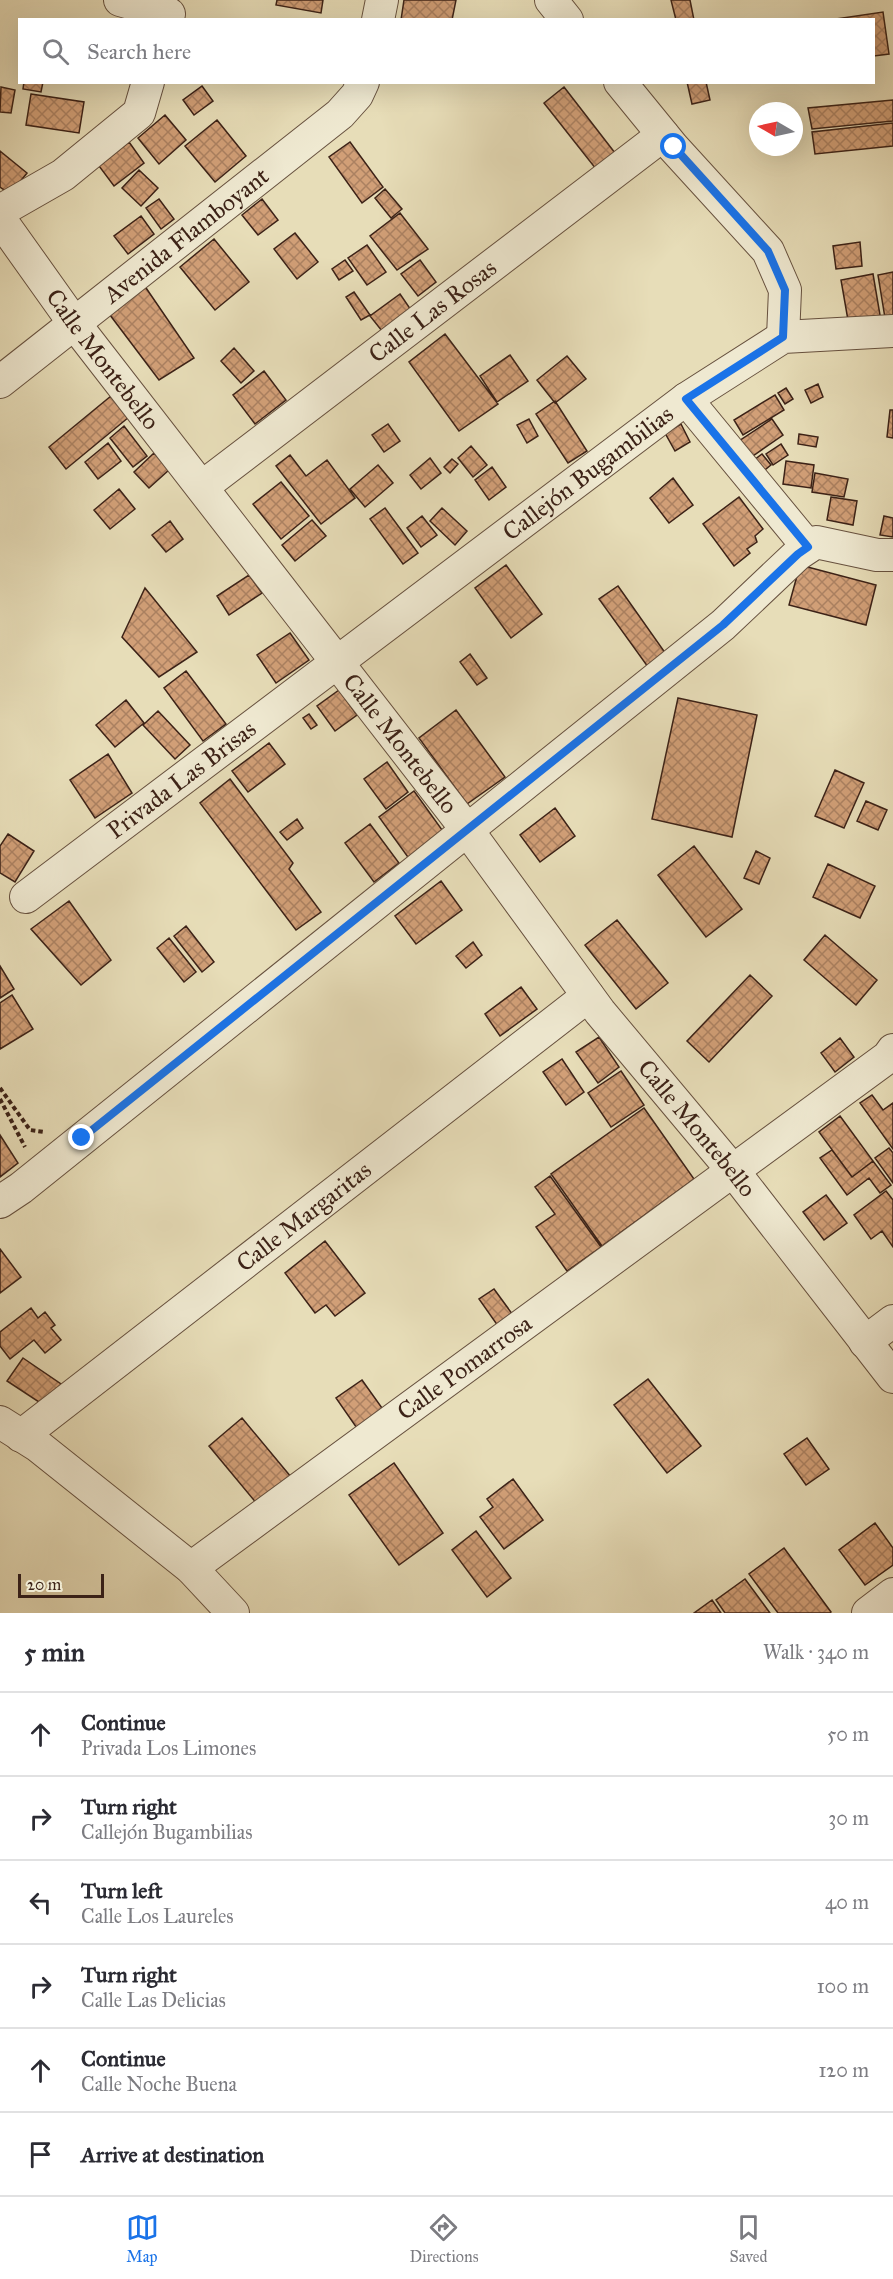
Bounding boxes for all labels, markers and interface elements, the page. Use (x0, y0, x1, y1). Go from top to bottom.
search box (18, 18, 875, 84)
icon: search (39, 35, 72, 68)
text: Search here (87, 38, 191, 65)
north arrow (749, 102, 803, 156)
route start (660, 133, 686, 159)
street label: Avenida Flamboyant (97, 161, 275, 310)
street label: Calle Las Rosas (363, 253, 502, 369)
street label: Calle Montebello (40, 283, 166, 436)
street label: Callejón Bugambilias (497, 399, 679, 547)
street label: Calle Montebello (336, 667, 464, 820)
street label: Privada Las Brisas (101, 714, 262, 845)
street label: Calle Montebello (631, 1053, 763, 1203)
route end (68, 1124, 94, 1150)
street label: Calle Margaritas (230, 1155, 377, 1278)
street label: Calle Pomarrosa (391, 1308, 538, 1427)
scale bar (18, 1571, 104, 1598)
text: 20 m (27, 1575, 61, 1594)
text: 5 min (24, 1636, 85, 1668)
text: Walk · 340 m (763, 1640, 869, 1664)
text: Continue (81, 1709, 166, 1736)
icon: ahead (24, 1718, 57, 1751)
text: 50 m (827, 1722, 869, 1746)
text: Privada Los Limones (81, 1736, 256, 1760)
text: Turn right (81, 1793, 177, 1820)
icon: right (24, 1802, 57, 1835)
text: 30 m (828, 1806, 869, 1830)
text: Callejón Bugambilias (81, 1820, 253, 1844)
text: Turn left (81, 1877, 163, 1904)
icon: left (24, 1886, 57, 1919)
text: 40 m (825, 1890, 869, 1914)
text: Calle Los Laureles (81, 1904, 234, 1928)
text: Turn right (81, 1961, 177, 1988)
icon: right (24, 1970, 57, 2003)
text: 100 m (817, 1974, 869, 1998)
text: Calle Las Delicias (81, 1988, 226, 2012)
text: Continue (81, 2045, 166, 2072)
icon: ahead (24, 2054, 57, 2087)
text: 120 m (818, 2058, 869, 2082)
text: Calle Noche Buena (81, 2072, 237, 2096)
icon: arrive (24, 2138, 57, 2171)
text: Arrive at destination (81, 2141, 264, 2168)
tab: Map (126, 2211, 159, 2266)
tab: Directions (410, 2211, 478, 2266)
tab: Saved (729, 2211, 767, 2266)

